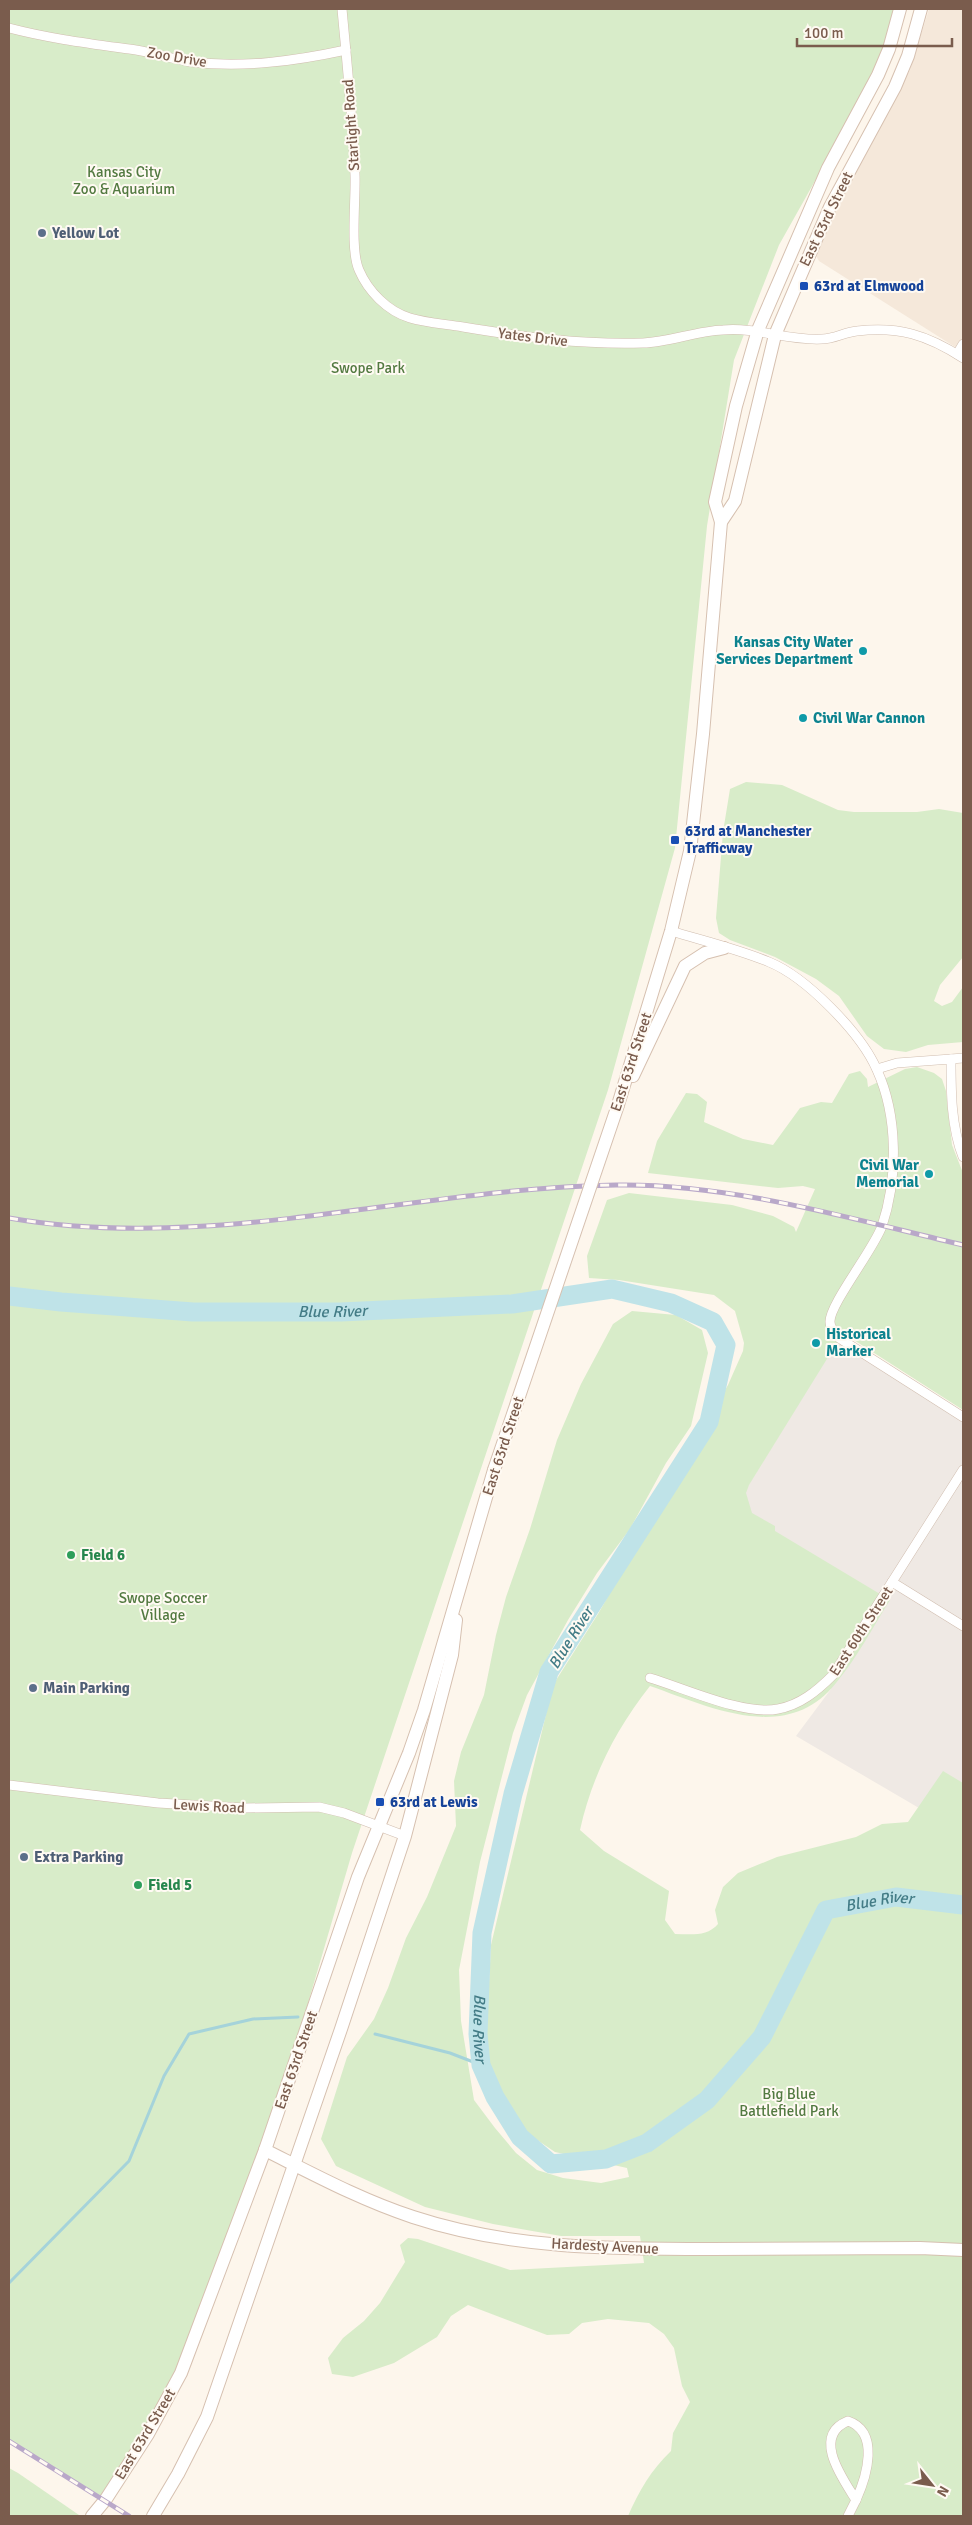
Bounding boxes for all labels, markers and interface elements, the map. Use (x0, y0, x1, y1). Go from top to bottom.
scale bar (797, 15, 952, 47)
text: 100 m (804, 24, 844, 42)
street label: Zoo Drive (146, 43, 208, 71)
street label: Starlight Road (339, 79, 363, 171)
park label: Kansas City Zoo & Aquarium (73, 163, 175, 198)
street label: East 63rd Street (795, 169, 857, 269)
place label: Yellow Lot (51, 224, 120, 242)
marker: Yellow Lot (36, 227, 48, 239)
place label: 63rd at Elmwood (814, 277, 924, 295)
marker: 63rd at Elmwood (798, 280, 810, 292)
street label: Yates Drive (497, 324, 569, 350)
park label: Swope Park (331, 359, 406, 377)
place label: Kansas City Water Services Department (716, 633, 853, 668)
marker: Kansas City Water Services Department (857, 645, 869, 657)
place label: Civil War Cannon (813, 709, 925, 727)
marker: Civil War Cannon (797, 712, 809, 724)
place label: 63rd at Manchester Trafficway (685, 822, 812, 857)
marker: 63rd at Manchester Trafficway (669, 834, 681, 846)
street label: East 63rd Street (607, 1010, 655, 1114)
place label: Civil War Memorial (856, 1156, 919, 1191)
marker: Civil War Memorial (923, 1168, 935, 1180)
water label: Blue River (298, 1301, 369, 1322)
place label: Historical Marker (826, 1325, 891, 1360)
marker: Historical Marker (810, 1337, 822, 1349)
street label: East 63rd Street (479, 1394, 527, 1498)
place label: Field 6 (81, 1546, 125, 1564)
marker: Field 6 (65, 1549, 77, 1561)
street label: East 60th Street (825, 1583, 897, 1679)
park label: Swope Soccer Village (119, 1589, 208, 1624)
water label: Blue River (544, 1602, 599, 1673)
place label: Main Parking (43, 1679, 130, 1697)
marker: Main Parking (27, 1682, 39, 1694)
place label: 63rd at Lewis (390, 1793, 478, 1811)
street label: Lewis Road (173, 1795, 245, 1817)
marker: 63rd at Lewis (374, 1796, 386, 1808)
place label: Extra Parking (34, 1848, 123, 1866)
marker: Extra Parking (18, 1851, 30, 1863)
place label: Field 5 (148, 1876, 192, 1894)
marker: Field 5 (132, 1879, 144, 1891)
water label: Blue River (843, 1887, 917, 1916)
water label: Blue River (468, 1993, 491, 2066)
street label: East 63rd Street (271, 2008, 321, 2112)
park label: Big Blue Battlefield Park (739, 2085, 839, 2120)
street label: Hardesty Avenue (551, 2234, 659, 2258)
street label: East 63rd Street (111, 2385, 179, 2483)
north arrow (907, 2460, 957, 2510)
text: N (933, 2483, 953, 2500)

